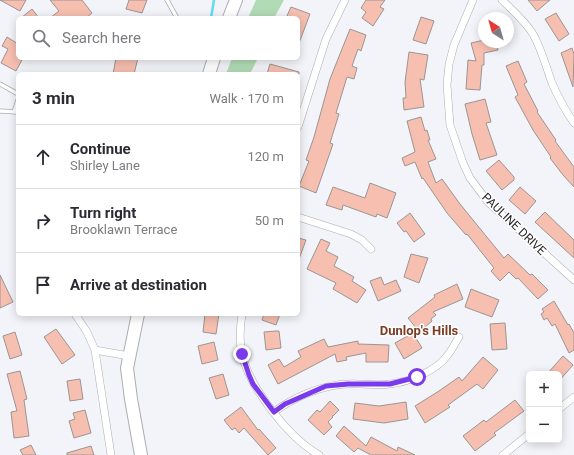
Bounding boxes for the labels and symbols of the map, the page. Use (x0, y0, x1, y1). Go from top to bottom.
north arrow (478, 12, 514, 48)
street label: PAULINE DRIVE (479, 190, 549, 258)
district label: Dunlop's Hills (380, 323, 459, 338)
route end (233, 345, 251, 363)
route start (408, 368, 426, 386)

